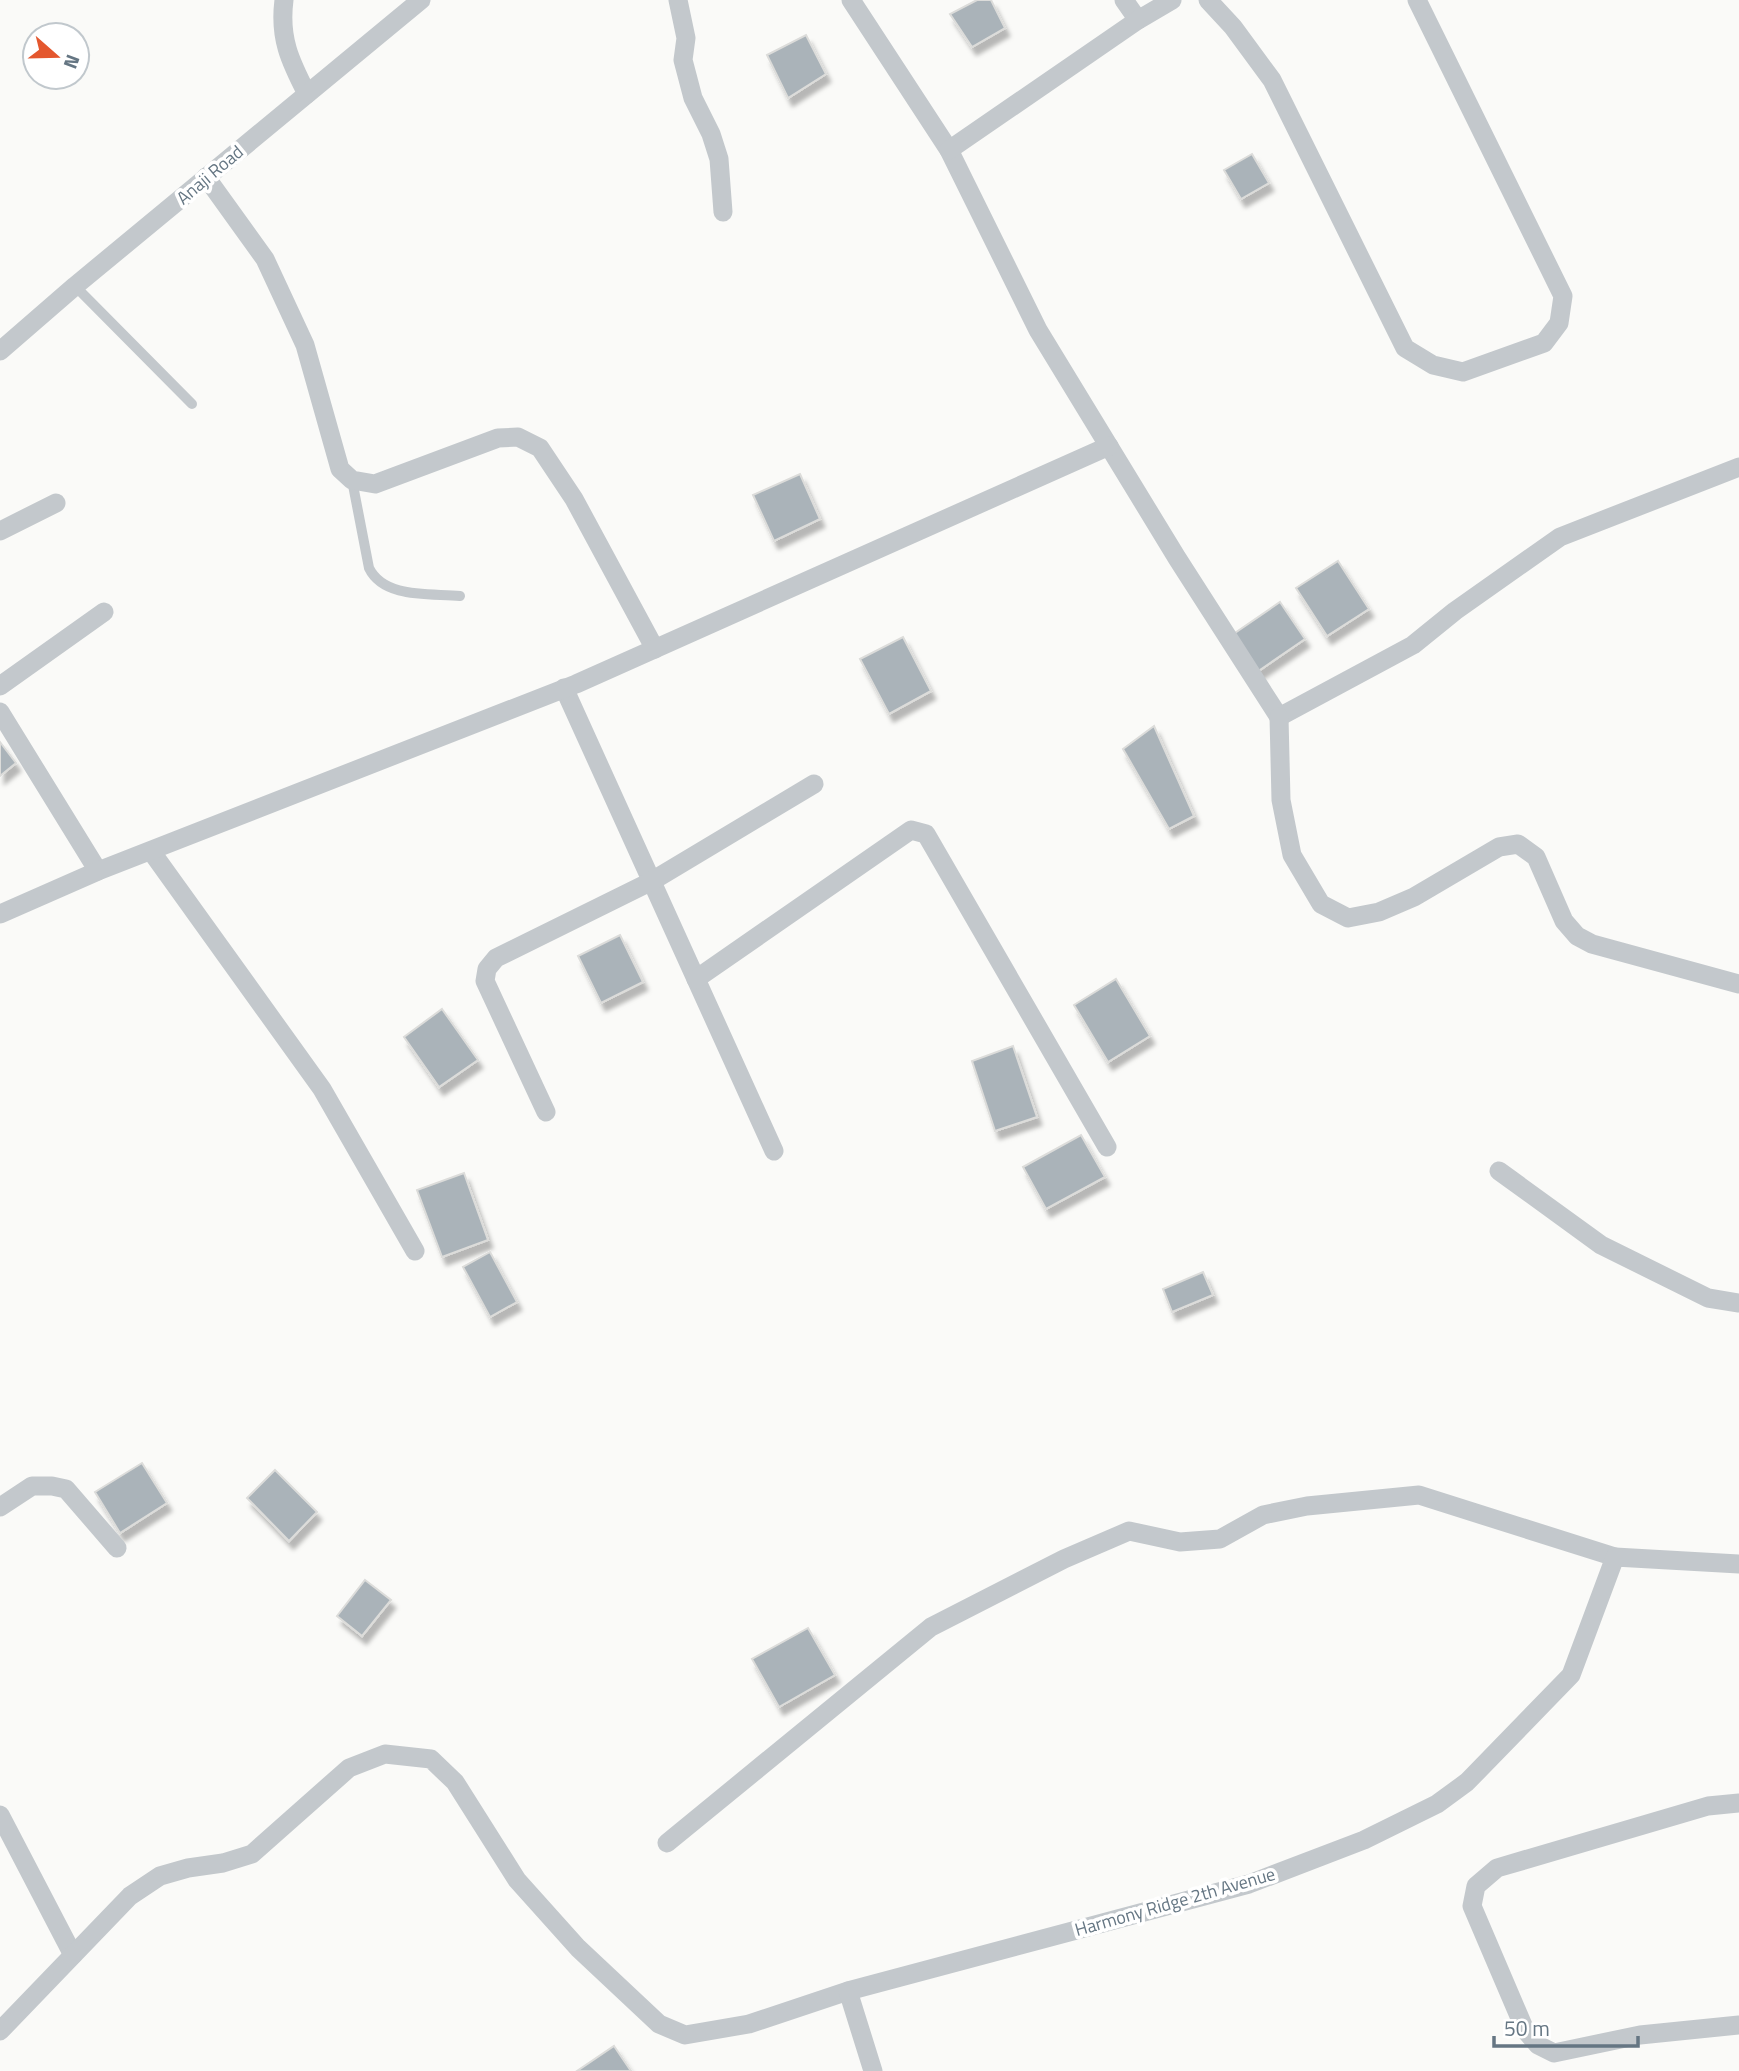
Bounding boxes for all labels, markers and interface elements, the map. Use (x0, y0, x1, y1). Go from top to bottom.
north arrow (21, 21, 91, 91)
text: N (57, 51, 88, 73)
street label: Anaji Road (170, 138, 249, 211)
street label: Harmony Ridge 2th Avenue (1071, 1860, 1278, 1943)
scale bar (1494, 2004, 1638, 2048)
text: 50 m (1504, 2012, 1550, 2044)

